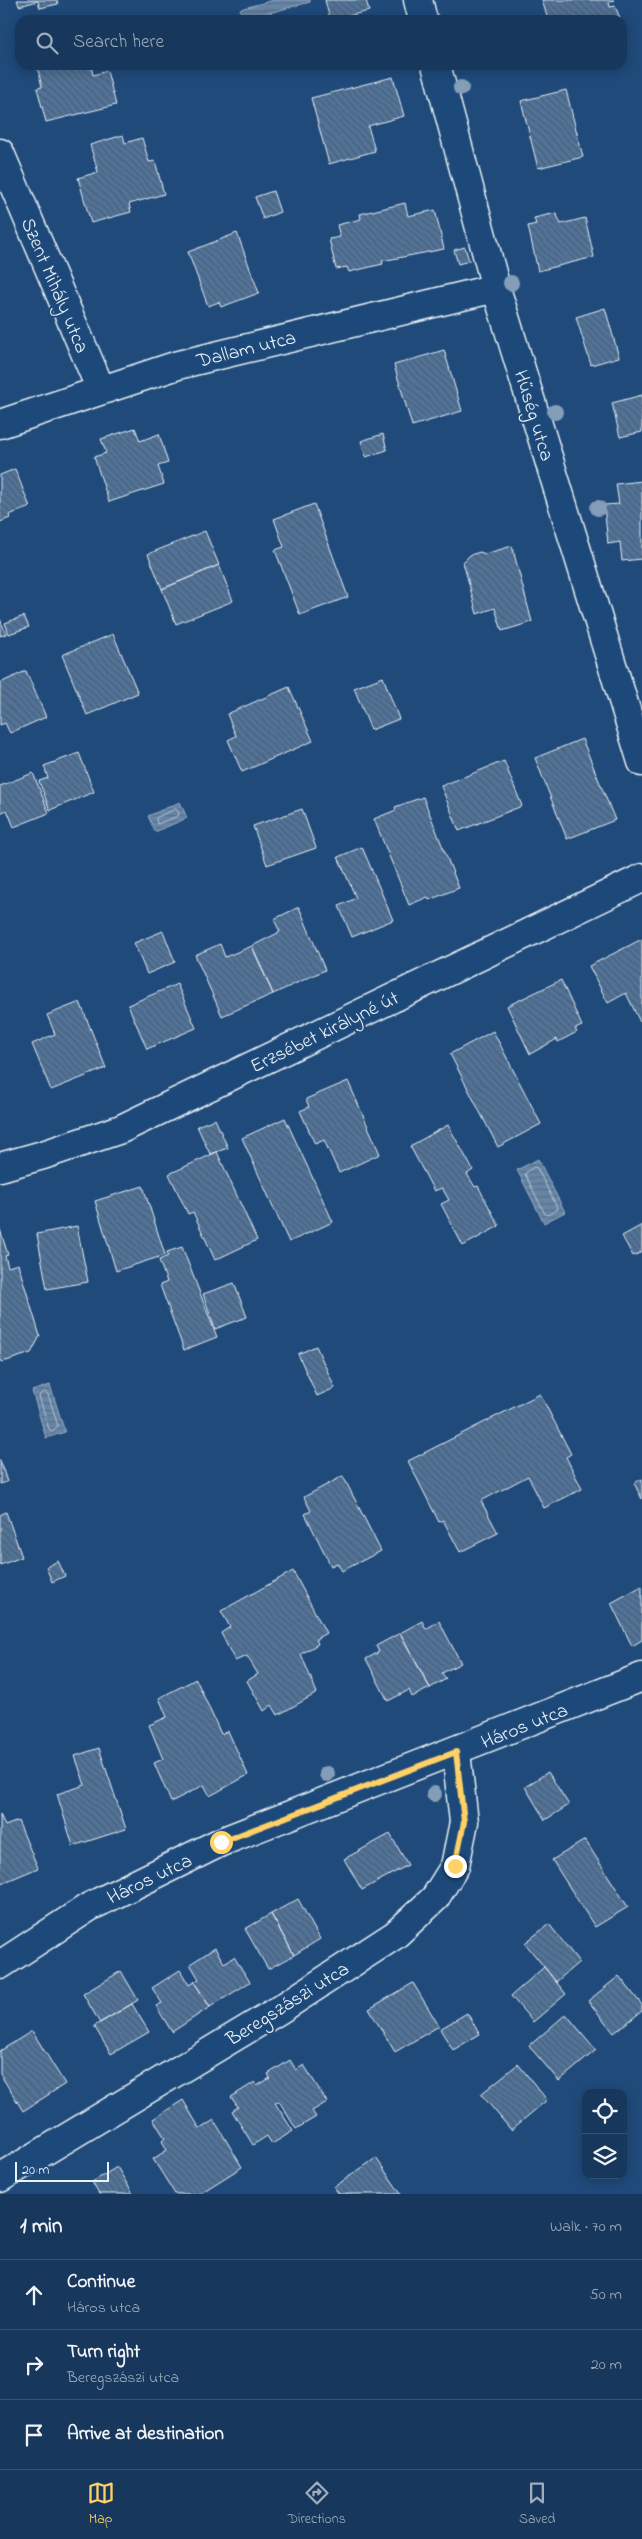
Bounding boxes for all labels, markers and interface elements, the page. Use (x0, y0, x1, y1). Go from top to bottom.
search box (15, 15, 627, 70)
icon: search (33, 29, 61, 57)
text: Search here (73, 29, 164, 56)
street label: Szent Mihály utca (12, 214, 95, 358)
street label: Dallam utca (193, 324, 299, 377)
street label: Hűség utca (504, 367, 560, 465)
street label: Erzsébet királyné út (246, 985, 405, 1082)
street label: Háros utca (477, 1697, 573, 1758)
route start (210, 1831, 233, 1854)
street label: Háros utca (103, 1847, 197, 1913)
route end (444, 1855, 467, 1878)
street label: Beregszászi utca (220, 1956, 356, 2056)
map controls (582, 2089, 627, 2179)
button: locate (582, 2089, 627, 2134)
button: layers (582, 2134, 627, 2179)
scale bar (15, 2159, 109, 2182)
text: 20 m (22, 2160, 49, 2181)
text: 1 min (20, 2212, 62, 2242)
text: Walk · 70 m (550, 2215, 622, 2239)
text: Continue (67, 2269, 135, 2296)
icon: ahead (20, 2281, 48, 2309)
text: 50 m (590, 2283, 622, 2307)
text: Háros utca (67, 2296, 140, 2320)
text: Turn right (67, 2339, 140, 2366)
icon: right (20, 2351, 48, 2379)
text: 20 m (591, 2353, 622, 2377)
text: Beregszászi utca (67, 2366, 179, 2390)
icon: arrive (20, 2421, 48, 2449)
text: Arrive at destination (67, 2421, 224, 2448)
tab: Map (87, 2479, 115, 2530)
tab: Directions (288, 2479, 346, 2530)
tab: Saved (519, 2479, 555, 2530)

